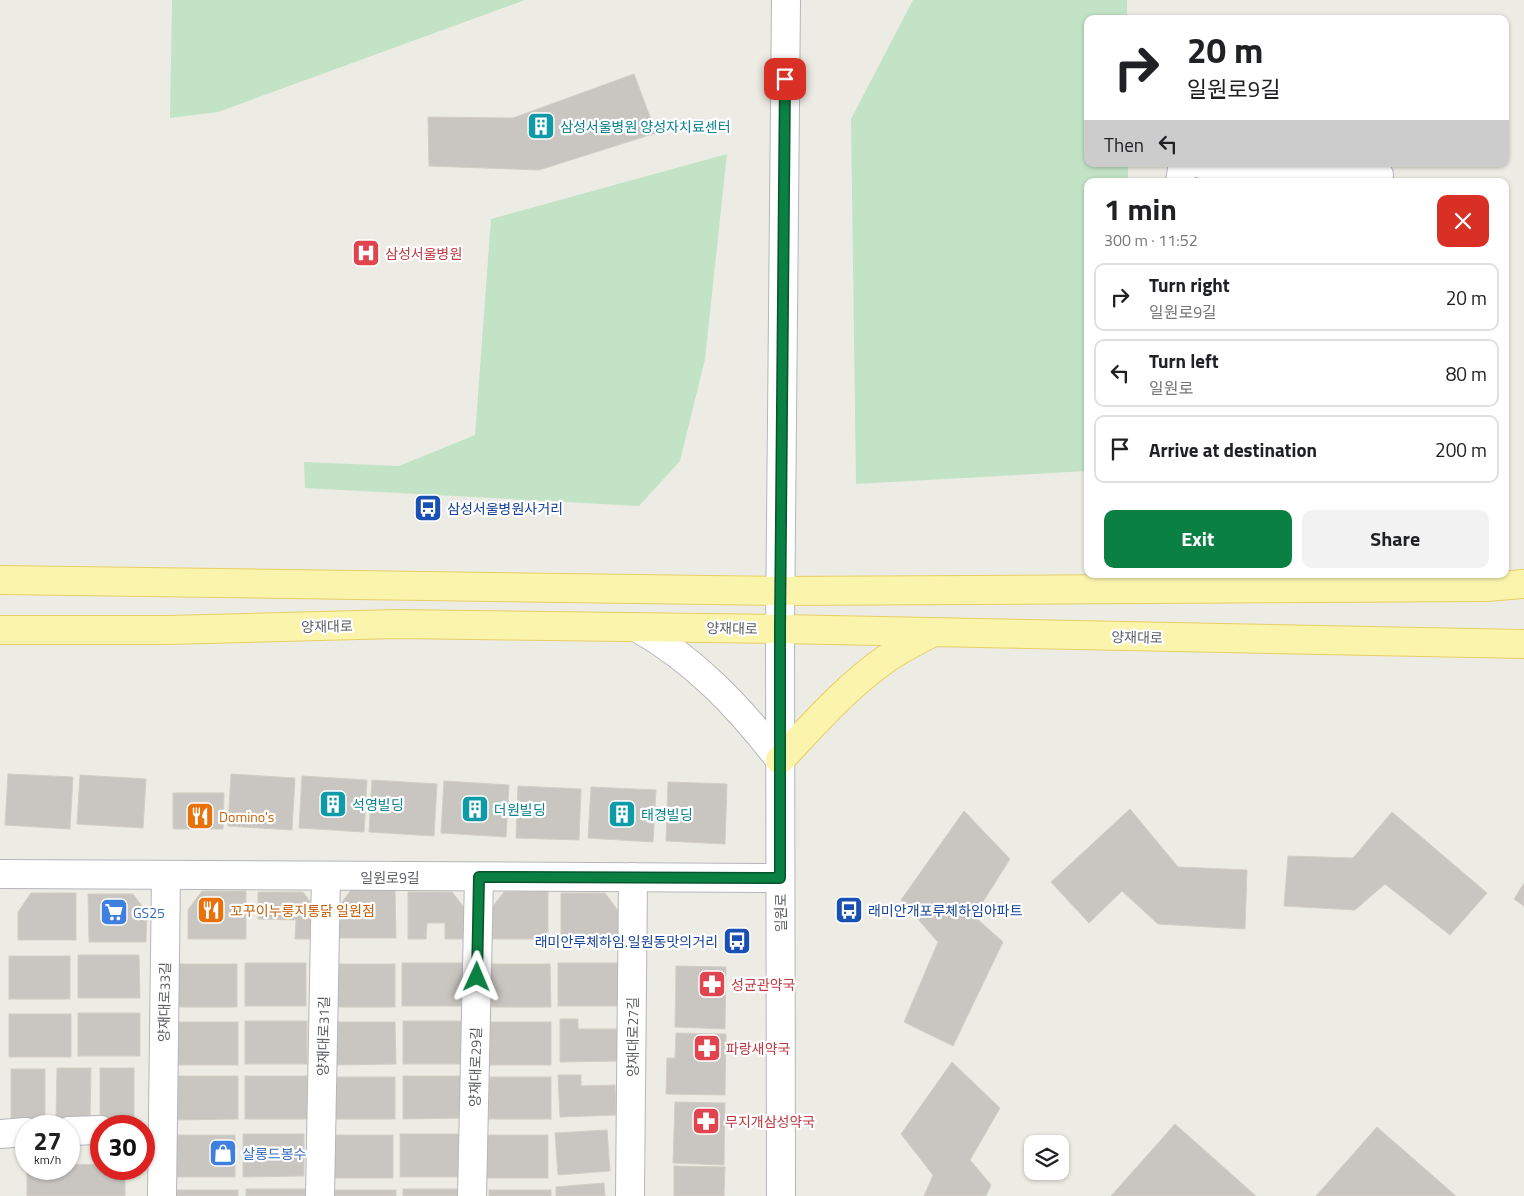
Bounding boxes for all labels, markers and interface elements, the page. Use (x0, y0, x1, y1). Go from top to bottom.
text: 20 m (1187, 23, 1263, 77)
icon: right (1104, 35, 1169, 100)
pin (764, 58, 806, 100)
icon: arrive (771, 65, 799, 93)
text: 일원로9길 (1187, 72, 1280, 106)
building icon: 삼성서울병원 양성자치료센터 (526, 111, 556, 141)
place label: 삼성서울병원 양성자치료센터 (560, 116, 731, 137)
text: Then (1104, 130, 1144, 159)
icon: left (1154, 130, 1182, 158)
text: 1 min (1104, 186, 1177, 232)
button: close (1437, 195, 1489, 247)
text: 300 m · 11:52 (1104, 228, 1198, 252)
hospital icon: 삼성서울병원 (351, 238, 381, 268)
place label: 삼성서울병원 (385, 243, 462, 264)
text: Turn right (1149, 270, 1230, 299)
icon: right (1106, 283, 1134, 311)
text: 20 m (1446, 283, 1487, 312)
text: 일원로9길 (1149, 300, 1217, 324)
text: Turn left (1149, 346, 1219, 375)
icon: left (1106, 359, 1134, 387)
text: 80 m (1446, 359, 1487, 388)
text: 일원로 (1149, 376, 1193, 400)
icon: arrive (1106, 435, 1134, 463)
text: Arrive at destination (1149, 435, 1317, 464)
text: 200 m (1435, 435, 1487, 464)
bus stop icon: 삼성서울병원사거리 (413, 493, 443, 523)
place label: 삼성서울병원사거리 (447, 498, 563, 519)
button: Exit (1104, 510, 1292, 568)
button: Share (1302, 510, 1489, 568)
street label: 양재대로 (301, 615, 353, 637)
street label: 양재대로 (706, 617, 758, 639)
street label: 양재대로 (1111, 626, 1163, 648)
building icon: 석영빌딩 (318, 789, 348, 819)
place label: 석영빌딩 (352, 794, 404, 815)
building icon: 더원빌딩 (460, 794, 490, 824)
place label: 더원빌딩 (494, 799, 546, 820)
building icon: 태경빌딩 (607, 799, 637, 829)
restaurant icon: Domino's (185, 801, 215, 831)
place label: 태경빌딩 (641, 804, 693, 825)
place label: Domino's (219, 806, 274, 827)
street label: 일원로9길 (360, 867, 420, 888)
street label: 일원로 (770, 894, 791, 932)
restaurant icon: 꼬꾸이누룽지통닭 일원점 (196, 895, 226, 925)
bus stop icon: 래미안개포루체하임아파트 (834, 895, 864, 925)
supermarket icon: GS25 (99, 897, 129, 927)
place label: 꼬꾸이누룽지통닭 일원점 (230, 900, 375, 921)
place label: 래미안개포루체하임아파트 (868, 900, 1023, 921)
place label: GS25 (133, 902, 165, 923)
bus stop icon: 래미안루체하임.일원동맛의거리 (722, 926, 752, 956)
place label: 래미안루체하임.일원동맛의거리 (535, 931, 718, 952)
position arrow (450, 950, 502, 1002)
street label: 양재대로33길 (153, 962, 175, 1042)
pharmacy icon: 성균관약국 (697, 969, 727, 999)
place label: 성균관약국 (731, 974, 796, 995)
street label: 양재대로31길 (312, 996, 334, 1076)
street label: 양재대로27길 (622, 997, 643, 1077)
street label: 양재대로29길 (464, 1027, 486, 1107)
pharmacy icon: 파랑새약국 (692, 1033, 722, 1063)
place label: 파랑새약국 (726, 1038, 791, 1059)
pharmacy icon: 무지개삼성약국 (691, 1106, 721, 1136)
place label: 무지개삼성약국 (725, 1111, 815, 1132)
speed limit sign: 30 (90, 1115, 155, 1180)
text: 27 (33, 1122, 62, 1160)
map controls (1024, 1135, 1069, 1180)
button: layers (1024, 1135, 1069, 1180)
shop icon: 살롱드봉수 (208, 1138, 238, 1168)
place label: 살롱드봉수 (242, 1143, 307, 1164)
text: km/h (34, 1150, 61, 1169)

